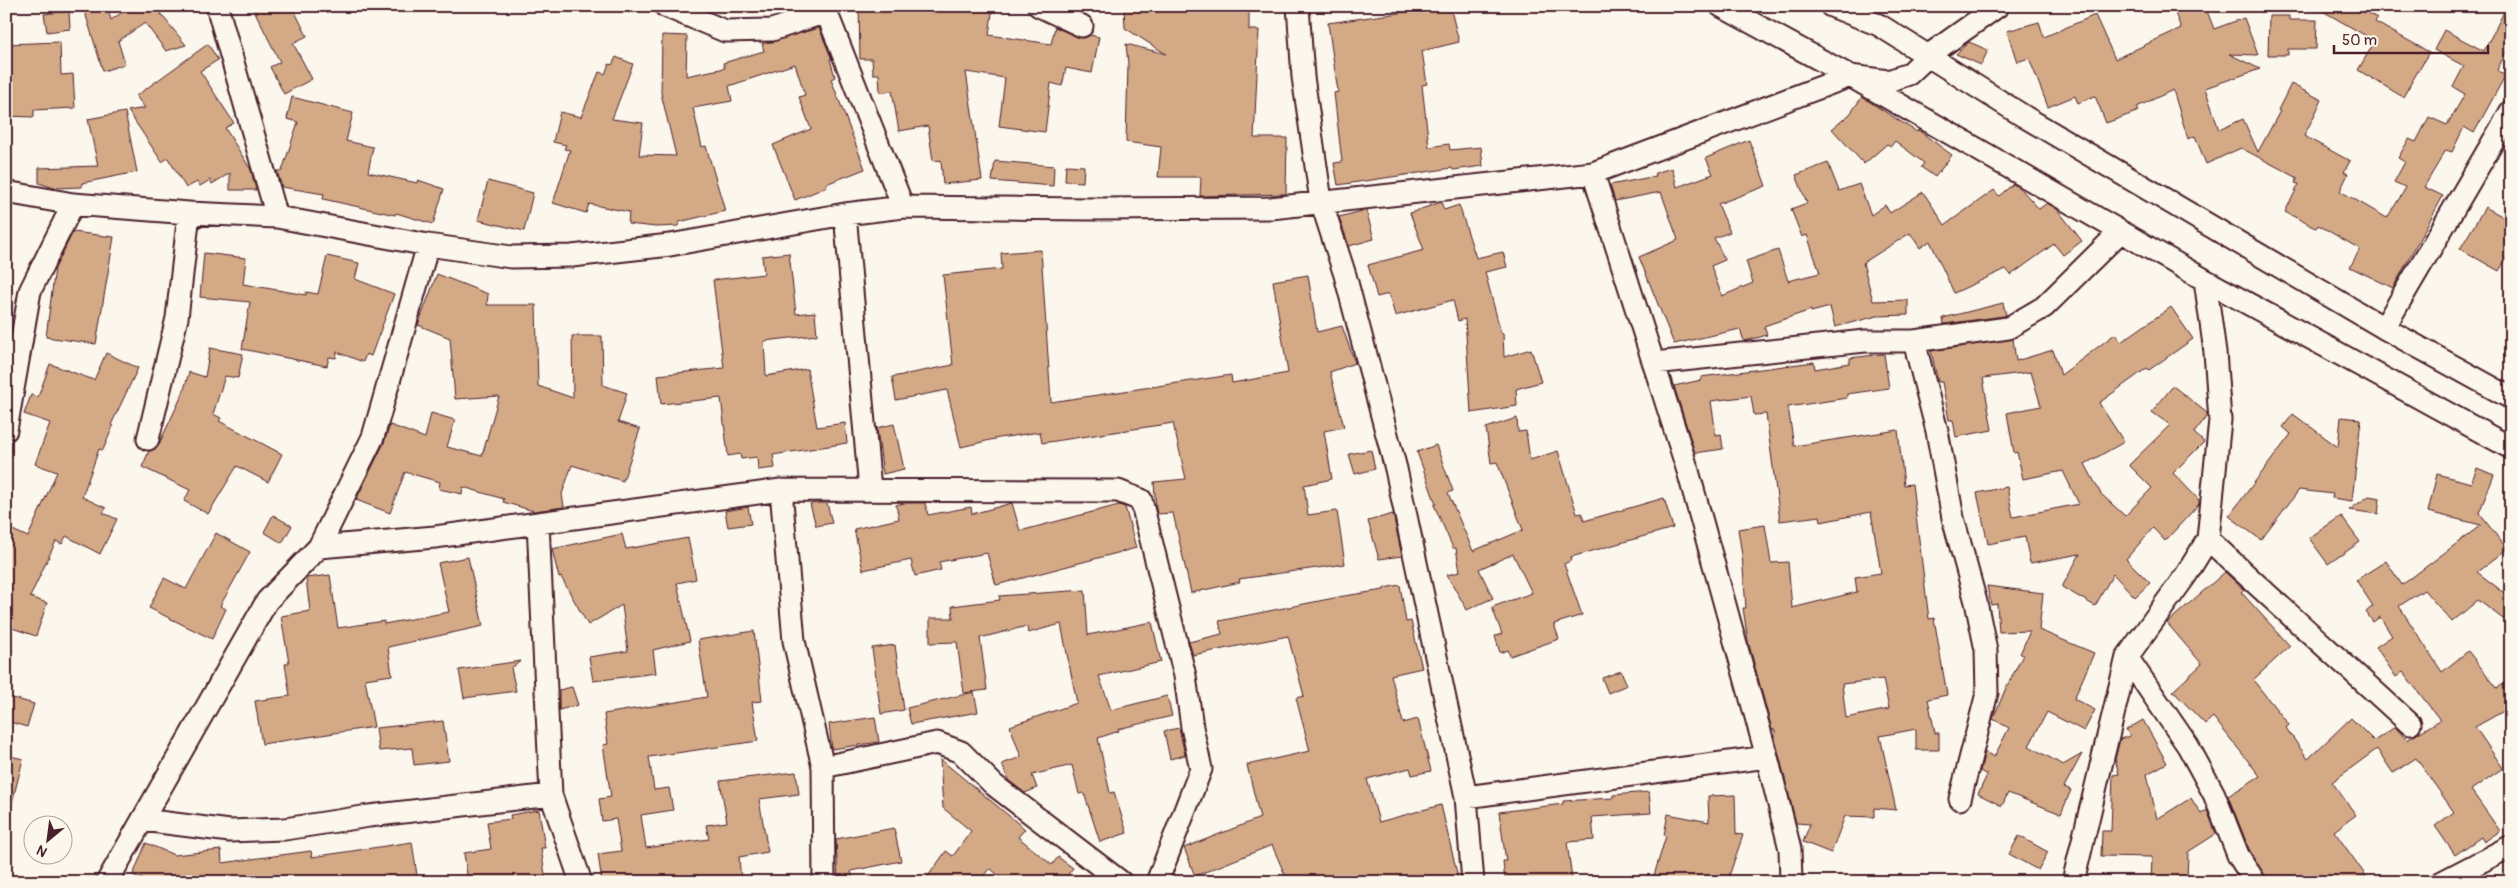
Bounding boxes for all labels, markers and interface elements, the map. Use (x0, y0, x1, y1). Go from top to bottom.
scale bar (2334, 22, 2488, 54)
text: 50 m (2342, 31, 2377, 50)
north arrow (22, 816, 72, 866)
text: N (34, 841, 50, 861)

